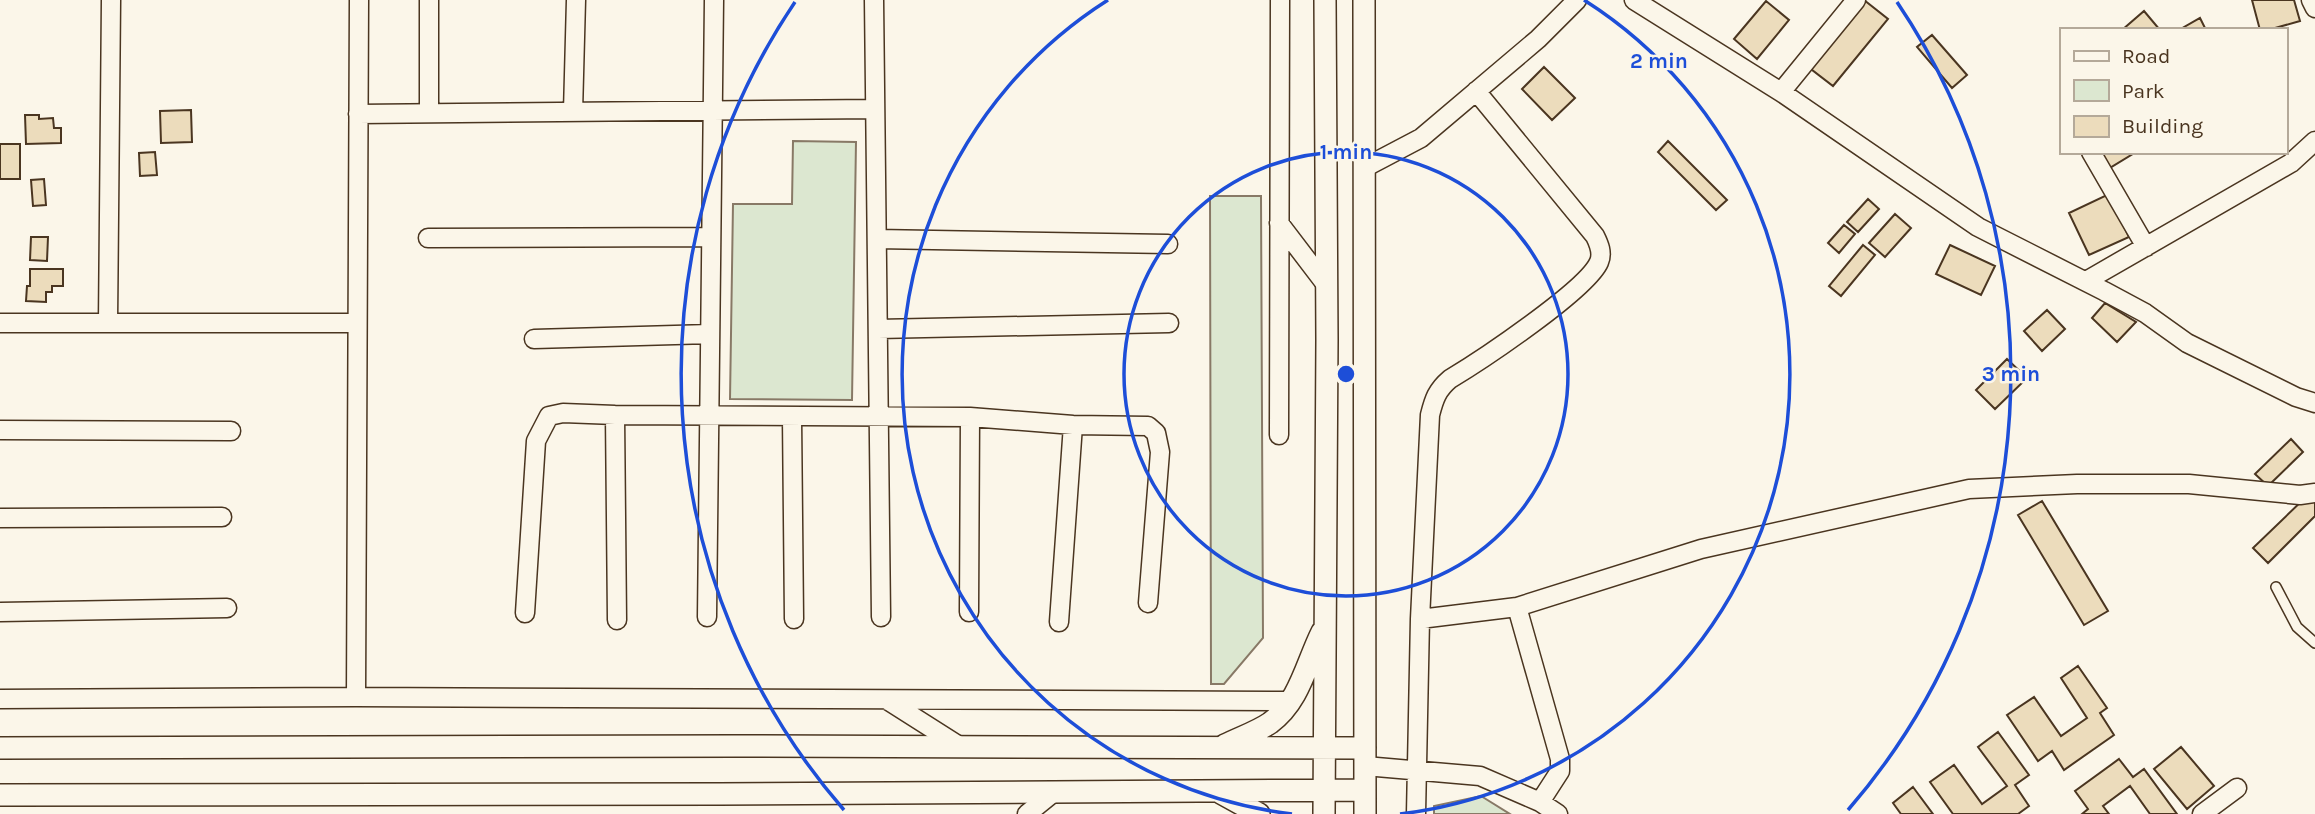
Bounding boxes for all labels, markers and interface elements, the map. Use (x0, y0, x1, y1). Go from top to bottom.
legend (2060, 28, 2287, 154)
text: Road (2122, 44, 2170, 68)
text: 2 min (1630, 49, 1688, 73)
text: Park (2122, 79, 2165, 103)
text: Building (2122, 114, 2203, 138)
text: 1 min (1320, 140, 1372, 164)
centre of rings (1334, 362, 1358, 386)
text: 3 min (1982, 362, 2040, 386)

